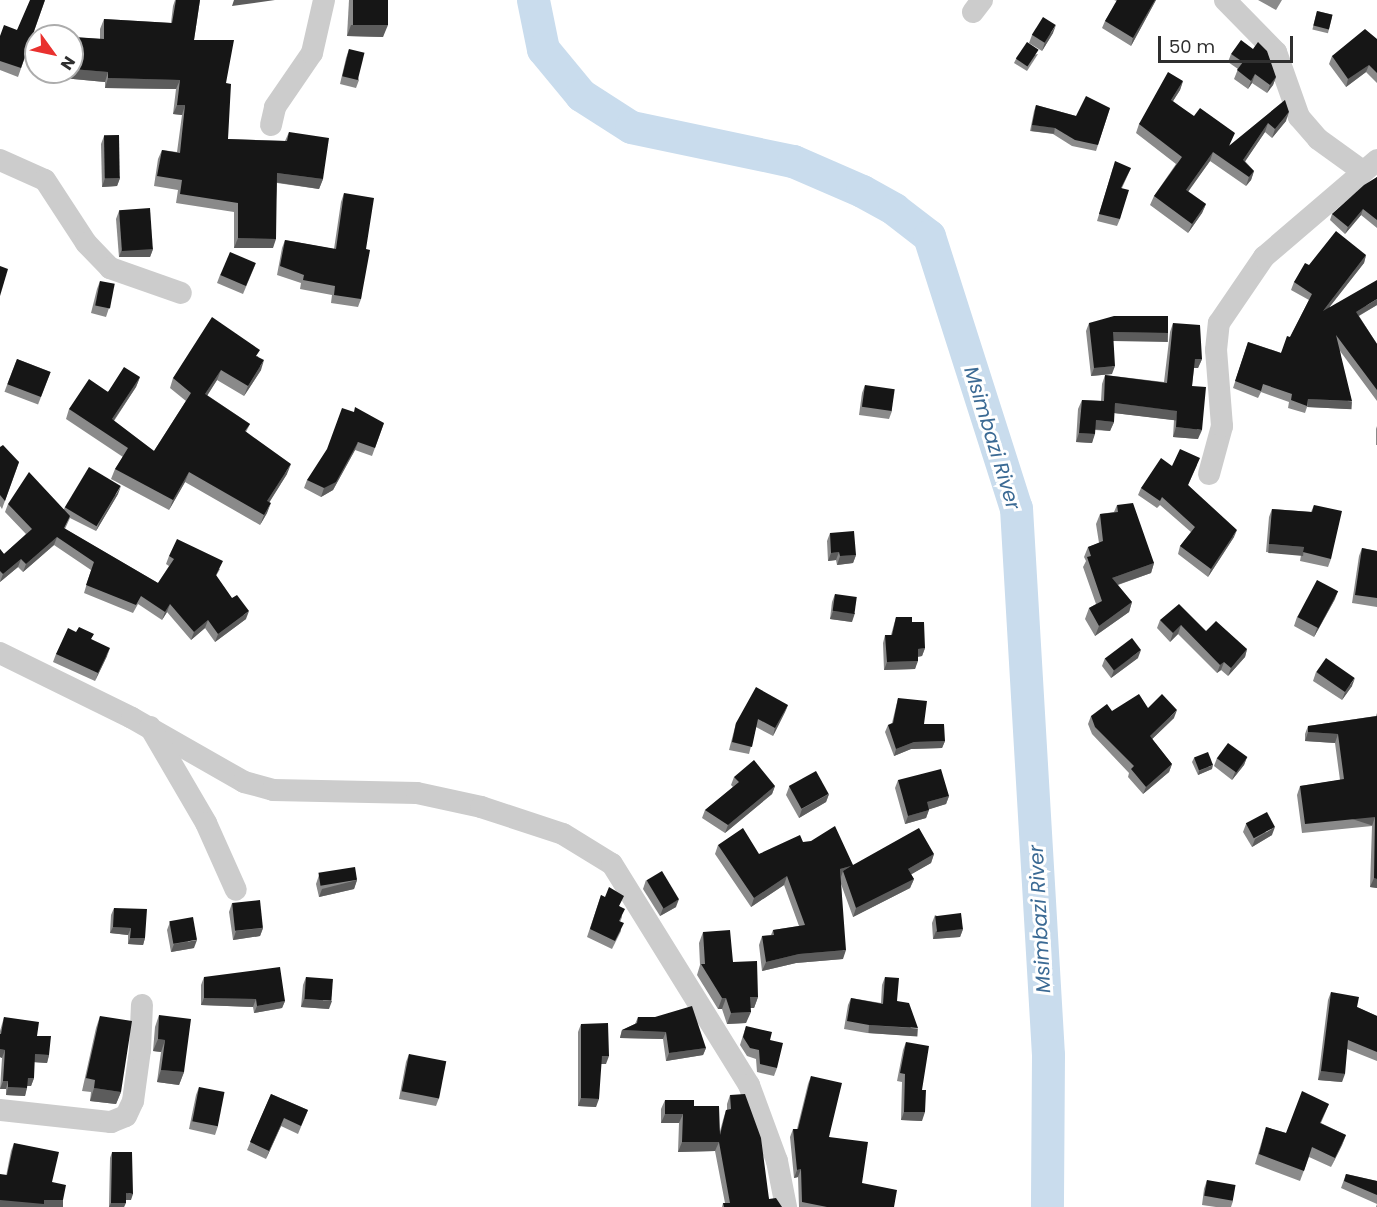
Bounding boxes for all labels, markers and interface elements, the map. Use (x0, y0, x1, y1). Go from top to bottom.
north arrow (24, 24, 84, 84)
scale bar (1161, 24, 1296, 62)
text: 50 m (1169, 34, 1215, 59)
text: N (55, 52, 81, 74)
water label: Msimbazi River (959, 364, 1025, 512)
water label: Msimbazi River (1024, 844, 1056, 994)

